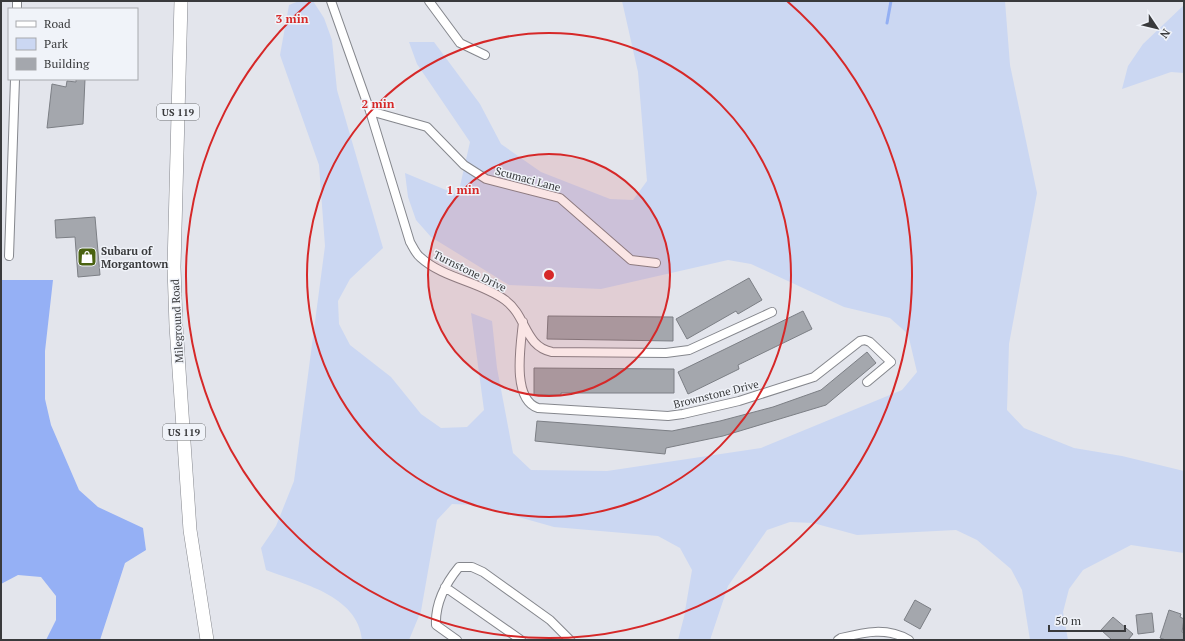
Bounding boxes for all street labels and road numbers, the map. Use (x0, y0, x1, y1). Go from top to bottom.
road number: US 119 (157, 104, 199, 120)
street label: Scumaci Lane (494, 164, 563, 195)
street label: Turnstone Drive (431, 247, 509, 295)
street label: Mileground Road (168, 279, 186, 363)
street label: Brownstone Drive (672, 377, 761, 411)
road number: US 119 (163, 424, 205, 440)

